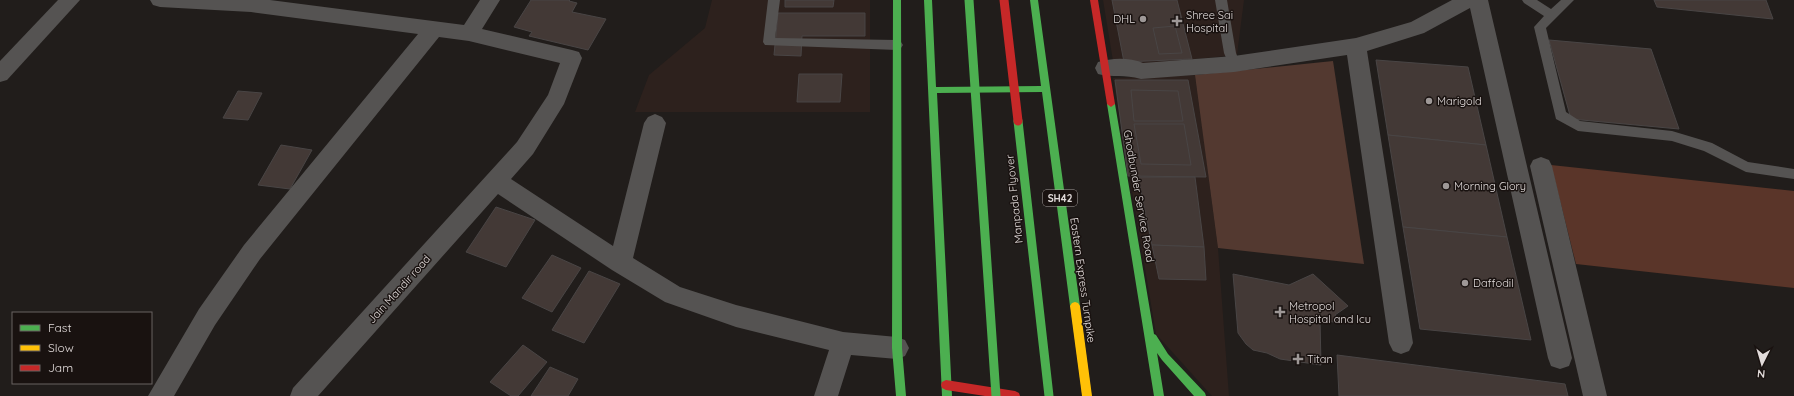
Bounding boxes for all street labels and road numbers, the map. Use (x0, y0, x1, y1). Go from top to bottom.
street label: Ghodbunder Service Road (1120, 129, 1158, 263)
street label: Manpada Flyover (1002, 153, 1026, 244)
road number: SH42 (1043, 190, 1077, 206)
street label: Eastern Express Turnpike (1067, 216, 1099, 344)
street label: Jain Mandir road (365, 252, 433, 326)

